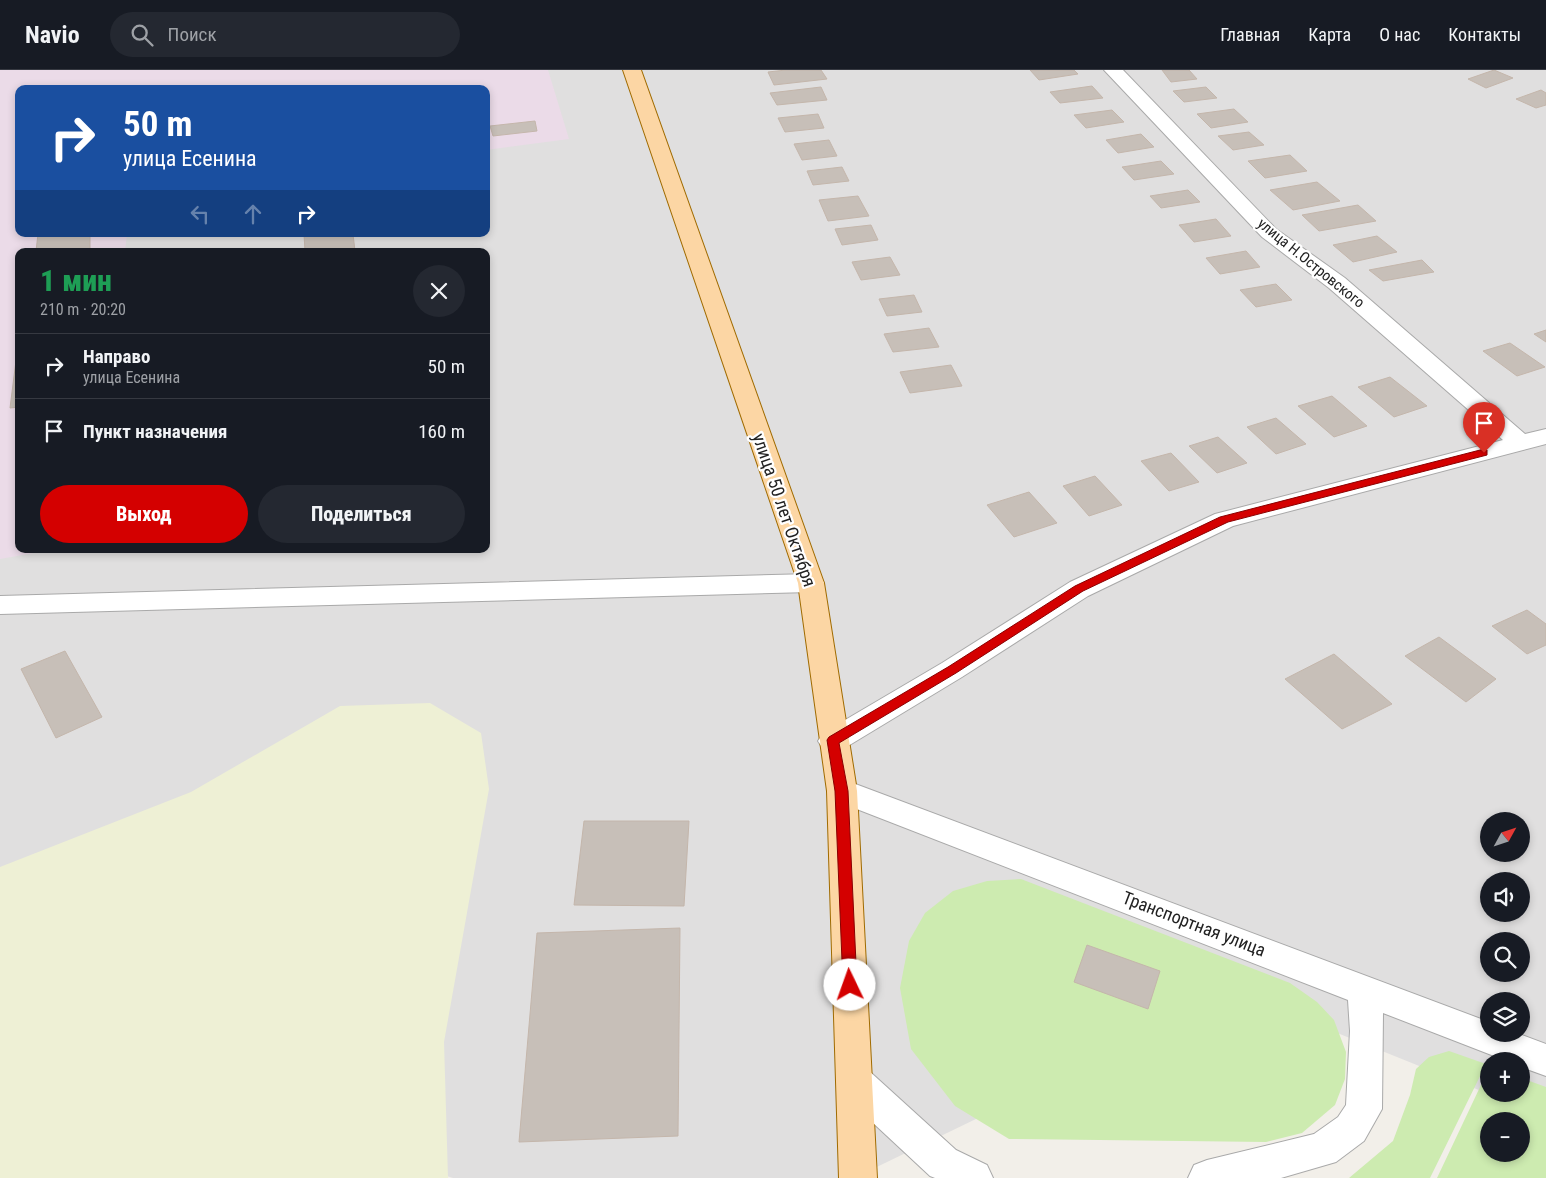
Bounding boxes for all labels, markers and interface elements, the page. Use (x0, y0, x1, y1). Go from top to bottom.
search box (110, 12, 460, 57)
text: Navio (25, 21, 80, 49)
icon: search (128, 21, 156, 49)
text: Поиск (168, 23, 217, 46)
text: Главная (1220, 24, 1280, 45)
text: Карта (1308, 24, 1351, 45)
text: О нас (1379, 24, 1420, 45)
text: Контакты (1448, 24, 1521, 45)
text: 50 m (123, 104, 192, 145)
icon: right (40, 105, 105, 170)
text: улица Есенина (123, 146, 257, 171)
icon: left (186, 200, 214, 228)
icon: ahead (239, 200, 267, 228)
icon: right (292, 200, 320, 228)
street label: улица Н.Островского (1254, 214, 1368, 312)
text: 1 мин (40, 263, 112, 298)
button: close (413, 265, 465, 317)
text: 210 m · 20:20 (40, 300, 126, 319)
text: Направо (83, 345, 150, 368)
icon: right (40, 352, 68, 380)
text: 50 m (428, 355, 465, 378)
text: улица Есенина (83, 368, 180, 387)
pin (1463, 402, 1505, 453)
icon: arrive (1470, 409, 1498, 437)
icon: arrive (40, 417, 68, 445)
text: Пункт назначения (83, 420, 227, 443)
text: 160 m (418, 420, 465, 443)
street label: улица 50 лет Октября (748, 430, 821, 589)
button: Выход (40, 485, 248, 543)
button: Поделиться (258, 485, 465, 543)
north arrow (1480, 812, 1530, 862)
map controls (1480, 812, 1530, 1162)
button: sound (1480, 872, 1530, 922)
street label: Транспортная улица (1120, 887, 1269, 960)
button: search (1480, 932, 1530, 982)
position arrow (823, 958, 875, 1010)
button: layers (1480, 992, 1530, 1042)
button: + (1480, 1052, 1530, 1102)
button: − (1480, 1112, 1530, 1162)

